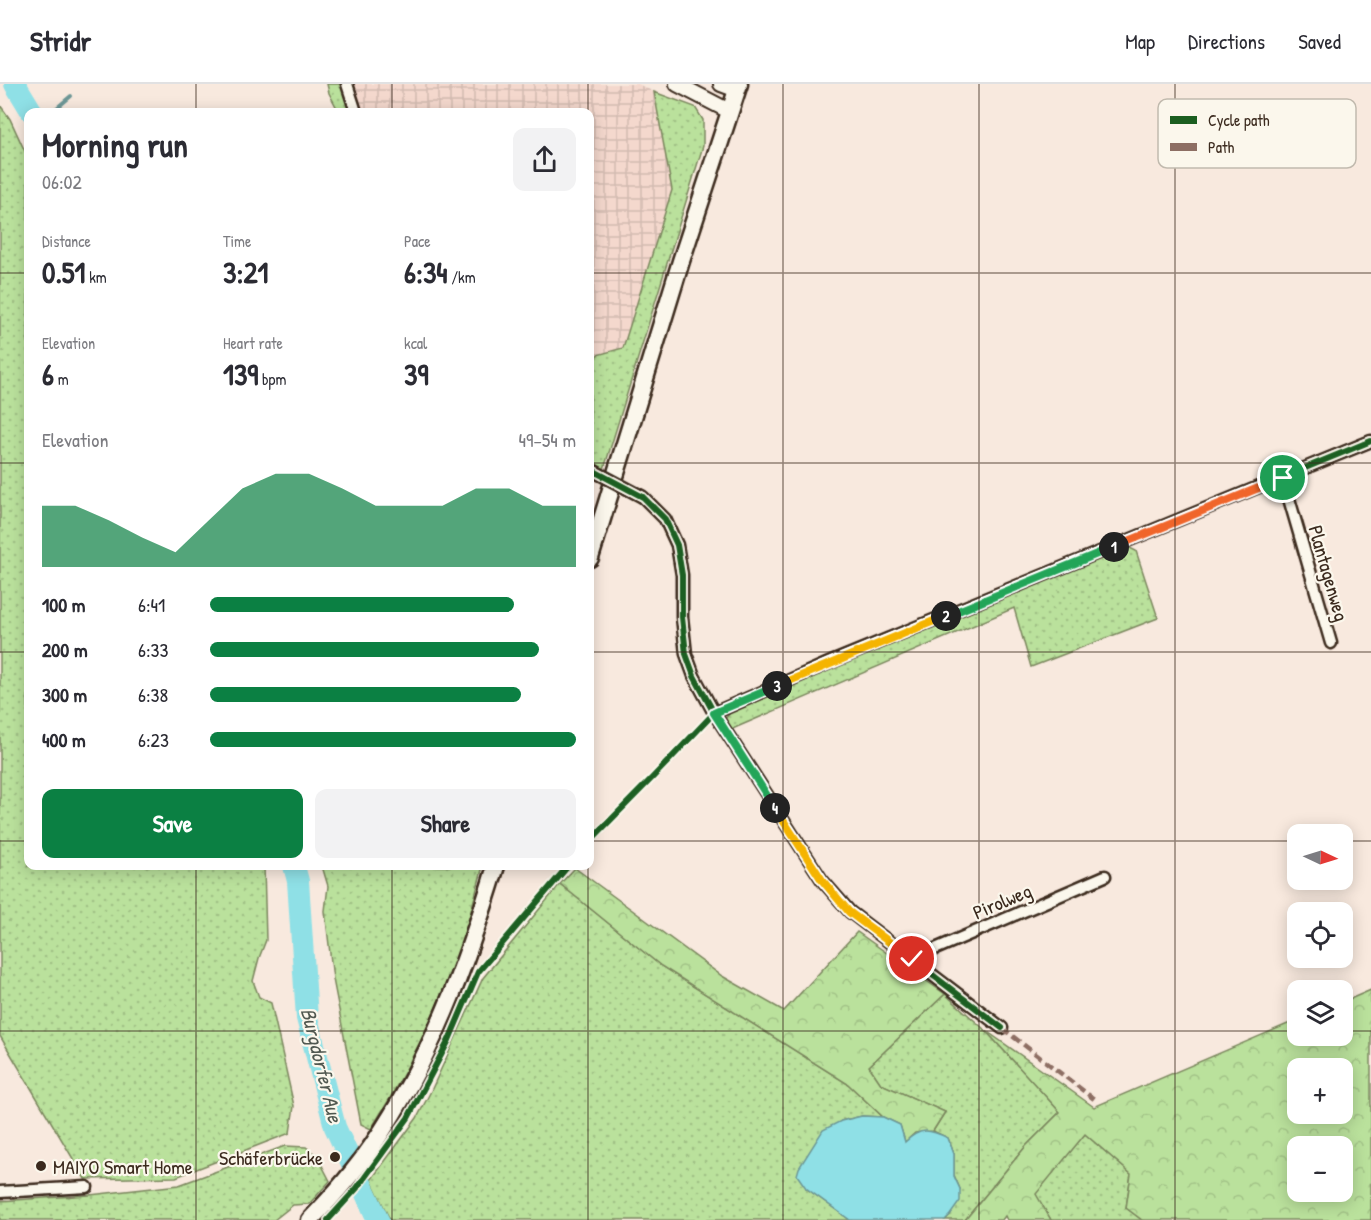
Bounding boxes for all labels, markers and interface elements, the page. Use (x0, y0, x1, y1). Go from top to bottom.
text: Stridr (30, 22, 91, 60)
text: Map (1125, 27, 1155, 56)
text: Directions (1188, 27, 1265, 56)
text: Saved (1298, 27, 1341, 56)
legend (1158, 99, 1356, 168)
text: Cycle path (1208, 109, 1270, 131)
text: Morning run (42, 123, 188, 167)
button: share (513, 128, 576, 191)
text: Path (1208, 136, 1234, 158)
text: 06:02 (42, 168, 82, 195)
text: Distance (42, 230, 91, 252)
text: Time (223, 230, 251, 252)
text: Pace (404, 230, 431, 252)
text: 0.51 (42, 252, 85, 292)
text: 3:21 (223, 252, 268, 292)
text: 6:34 (404, 252, 448, 292)
text: km (85, 266, 107, 288)
text: /km (448, 266, 476, 288)
text: Elevation (42, 332, 95, 354)
text: Heart rate (223, 332, 283, 354)
text: kcal (404, 332, 427, 354)
text: 6 (42, 354, 54, 394)
text: 139 (223, 354, 258, 394)
text: 39 (404, 354, 428, 394)
text: m (54, 368, 69, 390)
text: bpm (258, 368, 286, 390)
text: Elevation (42, 426, 108, 453)
text: 49–54 m (519, 426, 576, 453)
pin (1257, 452, 1308, 503)
icon: arrive (1266, 461, 1299, 494)
street label: Plantagenweg (1302, 522, 1356, 624)
pin: 1 (1099, 532, 1129, 562)
text: 1 (1111, 536, 1117, 558)
text: 100 m (42, 591, 85, 618)
text: 6:41 (138, 591, 165, 618)
pin: 2 (931, 601, 961, 631)
text: 2 (942, 605, 950, 627)
text: 200 m (42, 636, 87, 663)
text: 6:33 (138, 636, 169, 663)
pin: 3 (762, 671, 792, 701)
text: 3 (773, 675, 781, 697)
text: 300 m (42, 681, 87, 708)
text: 6:38 (138, 681, 168, 708)
text: 400 m (42, 726, 86, 753)
text: 6:23 (138, 726, 169, 753)
button: Save (42, 789, 303, 858)
button: Share (315, 789, 576, 858)
pin: 4 (760, 793, 790, 823)
text: 4 (772, 797, 778, 819)
north arrow (1287, 824, 1353, 890)
map controls (1287, 824, 1353, 1202)
street label: Pirolweg (969, 877, 1036, 925)
button: locate (1287, 902, 1353, 968)
pin (886, 933, 937, 984)
icon: check (895, 942, 928, 975)
button: layers (1287, 980, 1353, 1046)
water label: Burgdorfer Aue (294, 1005, 351, 1127)
button: + (1287, 1058, 1353, 1124)
button: − (1287, 1136, 1353, 1202)
place label: Schäferbrücke (219, 1144, 323, 1171)
marker: Schäferbrücke (328, 1150, 342, 1164)
place label: MAIYO Smart Home (53, 1153, 193, 1180)
marker: MAIYO Smart Home (34, 1159, 48, 1173)

